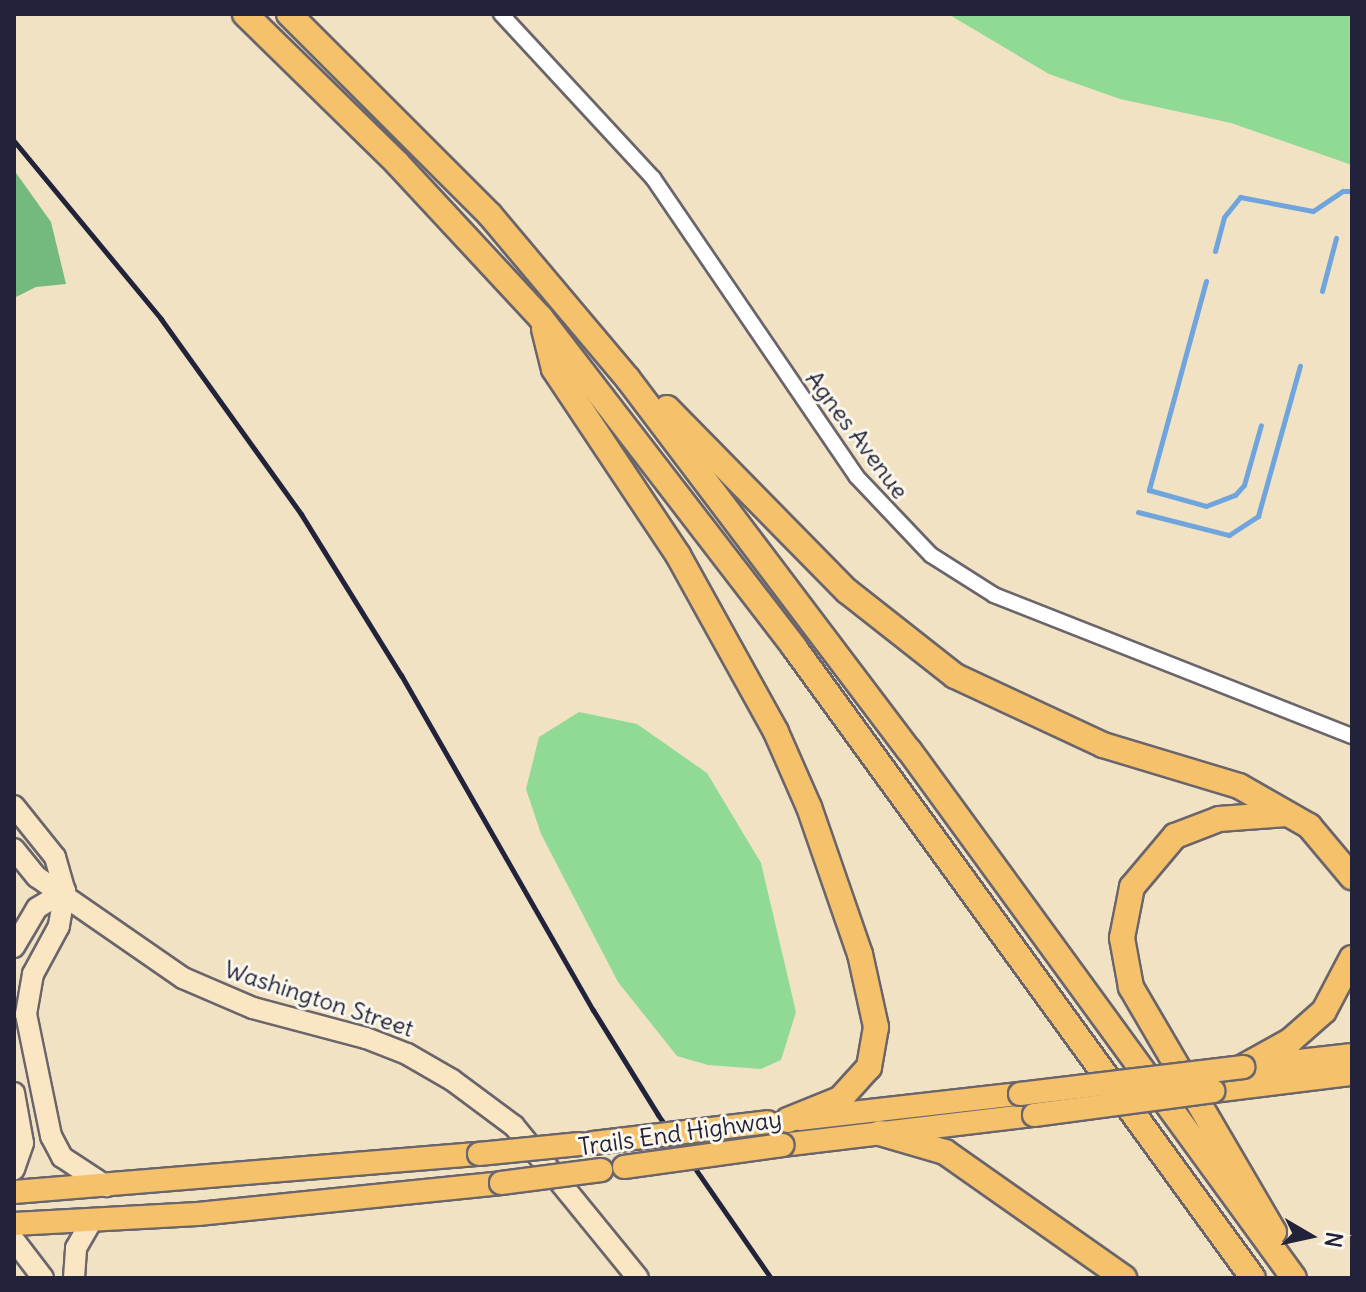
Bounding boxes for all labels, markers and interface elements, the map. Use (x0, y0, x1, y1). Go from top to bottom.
street label: Agnes Avenue (800, 365, 914, 505)
street label: Washington Street (221, 955, 417, 1043)
street label: Trails End Highway (577, 1104, 783, 1162)
north arrow (1270, 1196, 1350, 1276)
text: N (1319, 1230, 1349, 1249)

